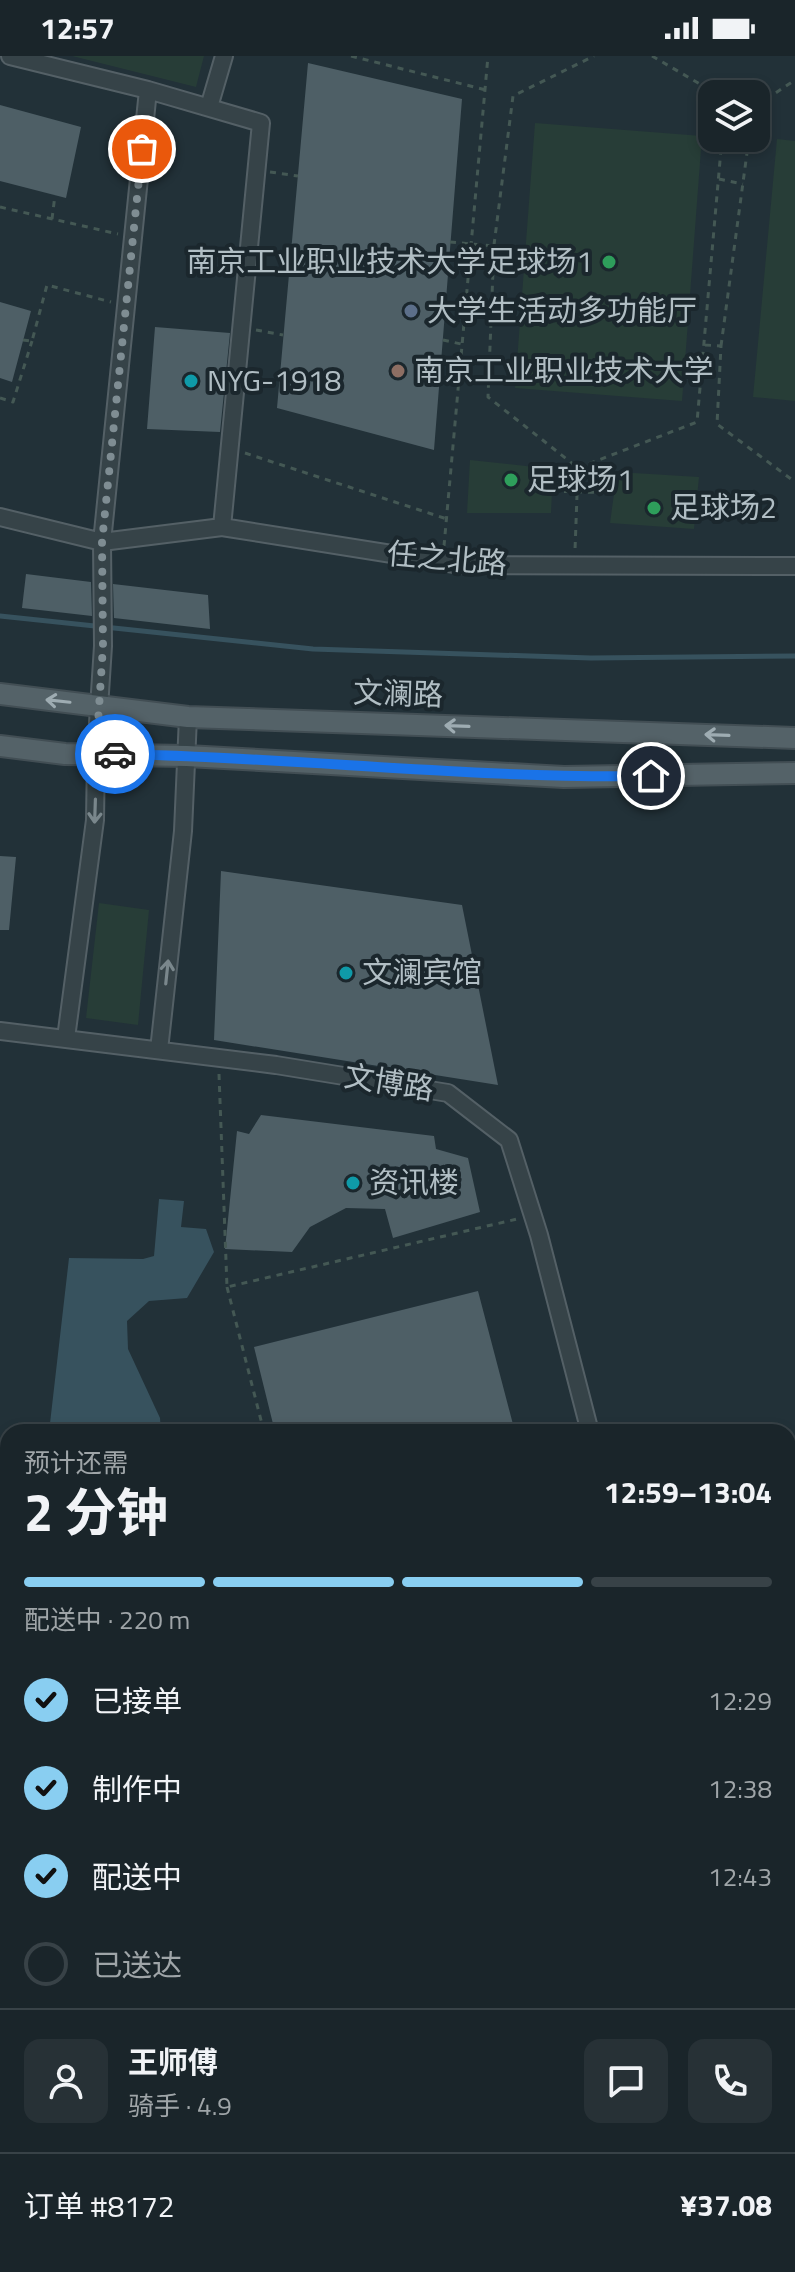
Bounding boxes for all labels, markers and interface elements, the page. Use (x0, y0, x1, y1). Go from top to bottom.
text: 12:57 (40, 5, 115, 51)
map controls (698, 80, 770, 152)
button: layers (698, 80, 770, 152)
pin (108, 115, 176, 183)
icon: bag (120, 127, 164, 171)
place label: 南京工业职业技术大学足球场1 (186, 238, 593, 284)
marker: 南京工业职业技术大学足球场1 (600, 253, 618, 271)
place label: 大学生活动多功能厅 (427, 287, 697, 333)
marker: 大学生活动多功能厅 (402, 302, 420, 320)
place label: 南京工业职业技术大学 (414, 347, 714, 393)
place label: NYG-1918 (207, 357, 341, 403)
marker: 南京工业职业技术大学 (389, 362, 407, 380)
marker: NYG-1918 (182, 372, 200, 390)
place label: 足球场1 (527, 456, 634, 502)
marker: 足球场1 (502, 471, 520, 489)
place label: 足球场2 (670, 484, 777, 530)
marker: 足球场2 (645, 499, 663, 517)
street label: 任之北路 (385, 530, 509, 586)
street label: 文澜路 (352, 668, 444, 718)
one-way arrow (45, 693, 72, 708)
courier (75, 714, 155, 794)
one-way arrow (444, 719, 471, 734)
one-way arrow (704, 728, 731, 743)
icon: car (93, 732, 137, 776)
pin (617, 742, 685, 810)
icon: home (629, 754, 673, 798)
one-way arrow (87, 797, 102, 824)
place label: 文澜宾馆 (362, 949, 482, 995)
one-way arrow (160, 959, 175, 986)
marker: 文澜宾馆 (337, 964, 355, 982)
street label: 文博路 (341, 1052, 437, 1112)
place label: 资讯楼 (369, 1159, 459, 1205)
marker: 资讯楼 (344, 1174, 362, 1192)
text: 预计还需 (24, 1443, 128, 1482)
text: 12:59–13:04 (604, 1469, 772, 1515)
text: 2 分钟 (24, 1472, 169, 1551)
text: 配送中 · 220 m (24, 1600, 190, 1639)
icon: check (24, 1678, 68, 1722)
text: 已接单 (92, 1678, 182, 1724)
text: 12:29 (708, 1681, 772, 1720)
icon: check (24, 1766, 68, 1810)
text: 制作中 (92, 1766, 182, 1812)
text: 12:38 (708, 1769, 772, 1808)
icon: check (24, 1854, 68, 1898)
text: 配送中 (92, 1854, 182, 1900)
text: 12:43 (708, 1857, 772, 1896)
text: 已送达 (92, 1942, 182, 1988)
button: person (24, 2039, 108, 2123)
text: 王师傅 (128, 2039, 218, 2085)
button: chat (584, 2039, 668, 2123)
button: phone (688, 2039, 772, 2123)
text: 骑手 · 4.9 (128, 2086, 232, 2125)
text: ¥37.08 (680, 2182, 772, 2228)
text: 订单 #8172 (24, 2183, 175, 2229)

